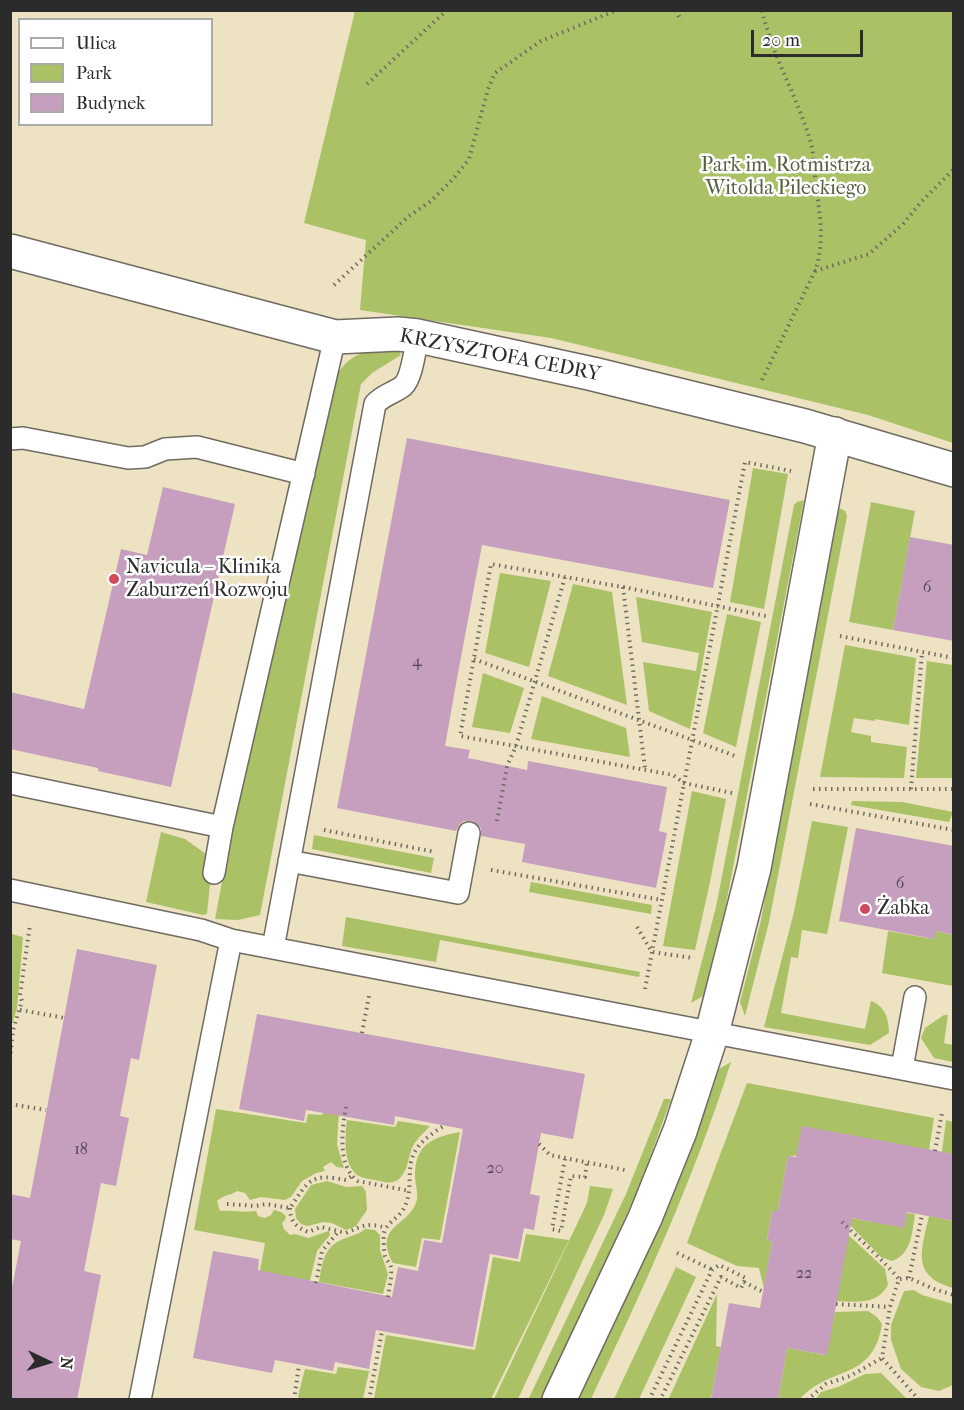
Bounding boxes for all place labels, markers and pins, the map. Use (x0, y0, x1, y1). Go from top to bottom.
place label: Navicula – Klinika Zaburzeń Rozwoju (126, 556, 288, 603)
marker: Navicula – Klinika Zaburzeń Rozwoju (107, 572, 121, 586)
place label: Żabka (877, 897, 930, 921)
marker: Żabka (858, 902, 872, 916)

